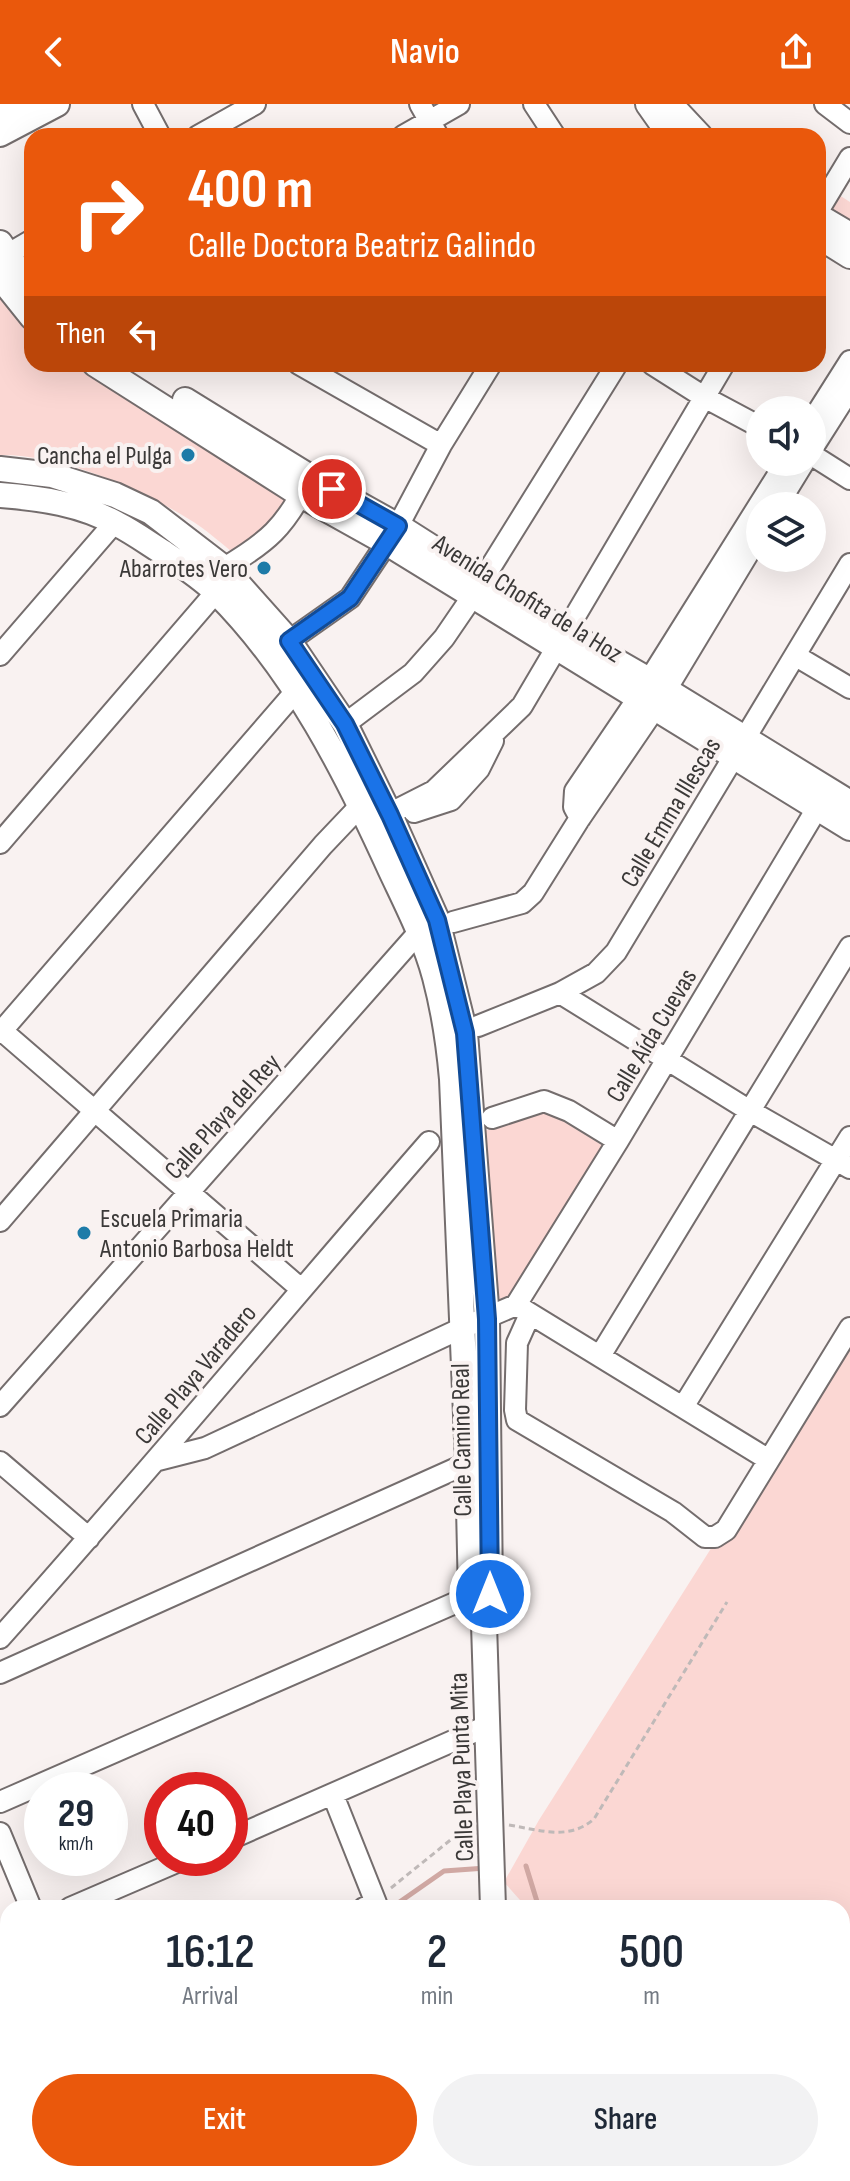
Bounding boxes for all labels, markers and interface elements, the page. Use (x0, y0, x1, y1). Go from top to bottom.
icon: back (32, 30, 76, 74)
icon: share (774, 30, 818, 74)
text: Navio (390, 31, 460, 74)
text: 400 m (188, 157, 313, 224)
icon: right (56, 160, 160, 264)
text: Calle Doctora Beatriz Galindo (188, 225, 536, 268)
icon: left (122, 312, 166, 356)
text: Then (56, 316, 106, 352)
map controls (746, 396, 826, 572)
button: sound (746, 396, 826, 476)
place label: Cancha el Pulga (37, 441, 172, 472)
marker: Cancha el Pulga (179, 446, 197, 464)
pin (298, 455, 366, 523)
icon: arrive (310, 467, 354, 511)
button: layers (746, 492, 826, 572)
street label: Avenida Chofita de la Hoz (426, 528, 628, 670)
place label: Abarrotes Vero (119, 554, 248, 585)
marker: Abarrotes Vero (255, 559, 273, 577)
street label: Calle Emma Illescas (615, 732, 728, 893)
street label: Calle Aída Cuevas (600, 963, 704, 1108)
street label: Calle Playa del Rey (159, 1048, 288, 1186)
place label: Escuela Primaria Antonio Barbosa Heldt (99, 1204, 294, 1265)
marker: Escuela Primaria Antonio Barbosa Heldt (75, 1224, 93, 1242)
street label: Calle Playa Varadero (129, 1299, 264, 1451)
street label: Calle Camino Real (446, 1363, 479, 1517)
position arrow (448, 1552, 532, 1636)
street label: Calle Playa Punta Mita (444, 1672, 481, 1862)
speed limit sign: 40 (144, 1772, 248, 1876)
text: 29 (58, 1790, 94, 1838)
text: km/h (59, 1832, 93, 1856)
text: 16:12 (166, 1924, 255, 1981)
text: 2 (427, 1924, 447, 1981)
text: 500 (619, 1924, 684, 1981)
text: Arrival (182, 1981, 238, 2012)
text: min (421, 1981, 453, 2012)
text: m (643, 1981, 660, 2012)
button: Exit (32, 2074, 417, 2166)
button: Share (433, 2074, 818, 2166)

